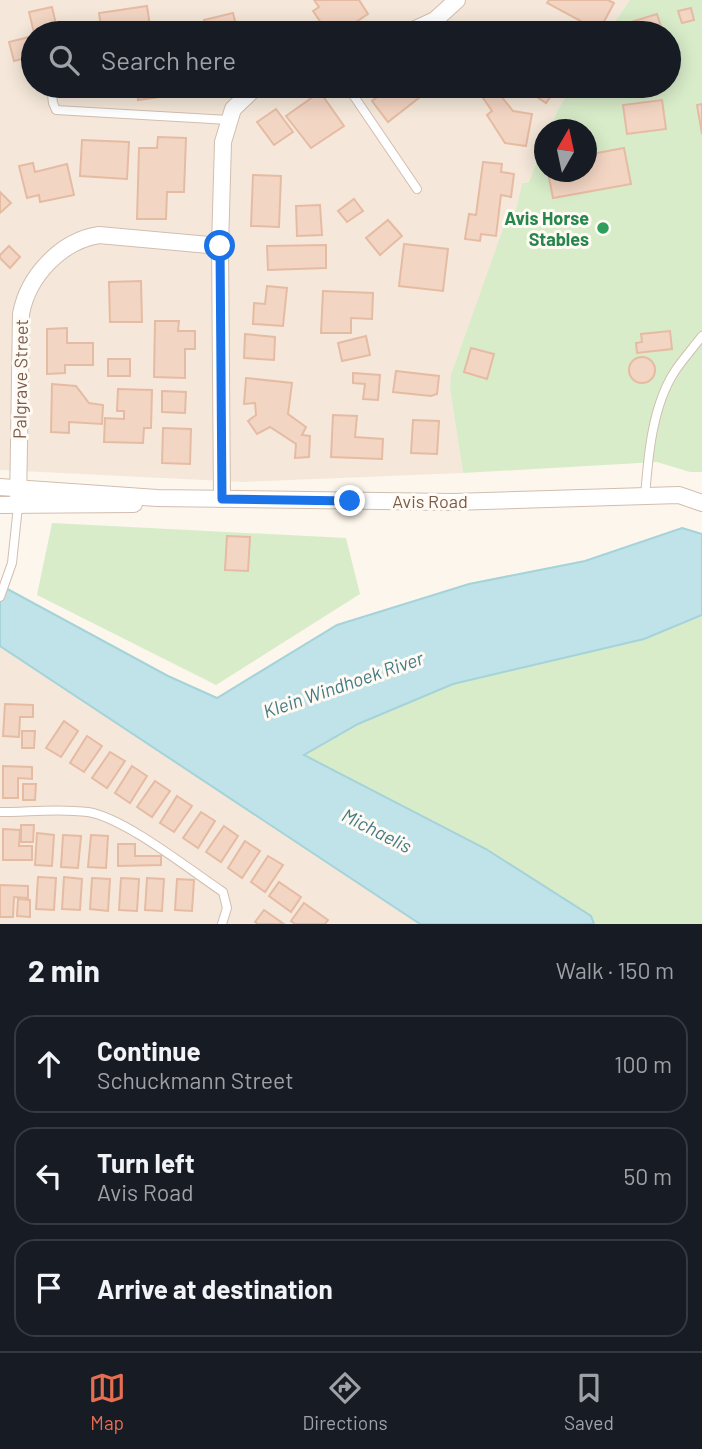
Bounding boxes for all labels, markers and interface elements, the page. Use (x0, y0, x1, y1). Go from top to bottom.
search box (21, 21, 681, 98)
icon: search (45, 41, 83, 79)
text: Search here (101, 44, 236, 75)
north arrow (534, 119, 597, 182)
place label: Avis Horse Stables (504, 207, 589, 250)
marker: Avis Horse Stables (595, 220, 611, 236)
route start (204, 230, 235, 261)
street label: Palgrave Street (8, 319, 32, 439)
route end (334, 485, 365, 516)
street label: Avis Road (392, 490, 468, 512)
water label: Klein Windhoek River (260, 645, 427, 722)
water label: Michaelis (338, 803, 416, 857)
text: 2 min (28, 952, 100, 988)
text: Walk · 150 m (556, 956, 674, 984)
text: Continue (97, 1035, 201, 1066)
icon: ahead (30, 1045, 68, 1083)
text: 100 m (614, 1050, 672, 1078)
text: Schuckmann Street (97, 1066, 294, 1094)
text: Turn left (97, 1147, 195, 1178)
icon: left (30, 1157, 68, 1195)
text: 50 m (624, 1162, 672, 1190)
text: Avis Road (97, 1178, 194, 1206)
icon: arrive (30, 1269, 68, 1307)
text: Arrive at destination (97, 1273, 333, 1304)
tab: Map (88, 1369, 126, 1434)
tab: Directions (303, 1369, 388, 1434)
tab: Saved (564, 1369, 614, 1434)

